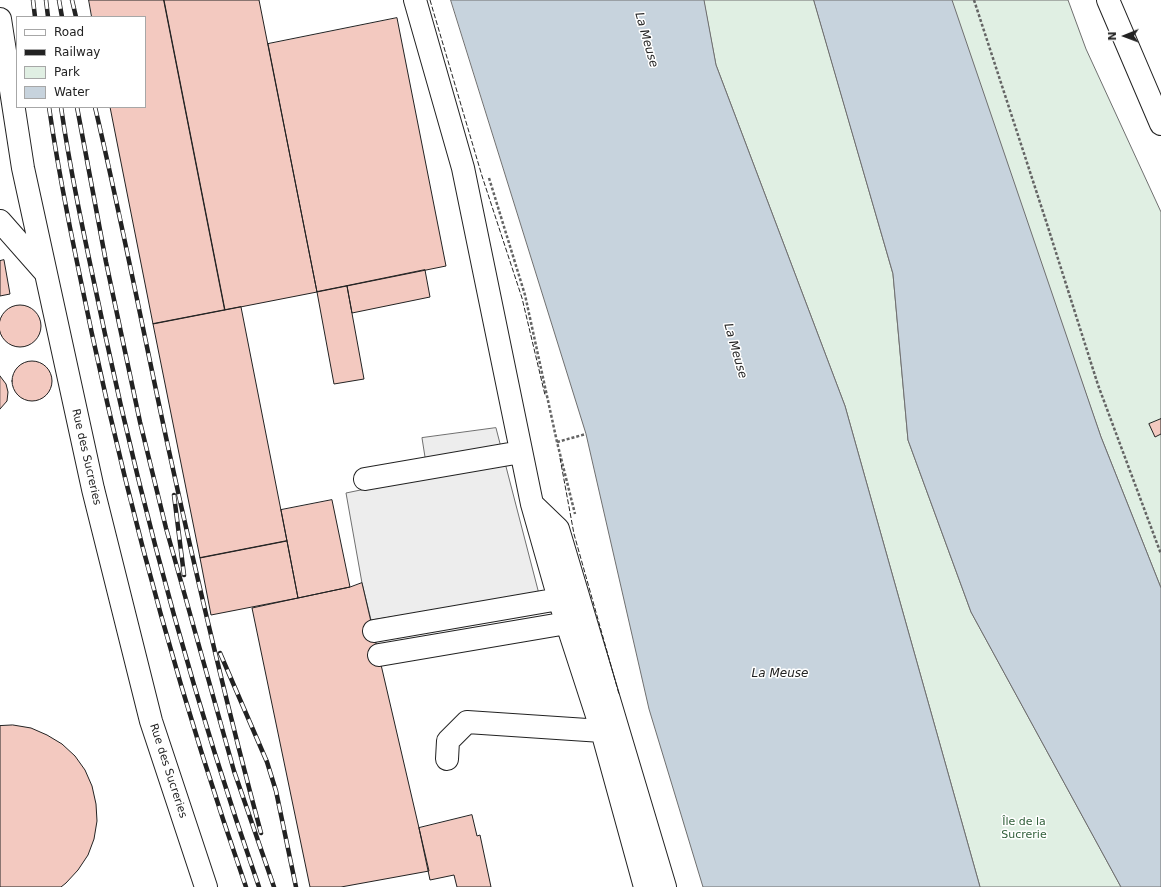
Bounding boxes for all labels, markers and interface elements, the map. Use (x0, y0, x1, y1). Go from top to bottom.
water label: La Meuse (631, 11, 661, 69)
legend (16, 16, 146, 108)
north arrow (1105, 16, 1145, 56)
text: Road (54, 25, 84, 39)
text: N (1106, 31, 1119, 41)
text: Railway (54, 45, 100, 59)
text: Park (54, 65, 80, 79)
text: Water (54, 85, 89, 99)
water label: La Meuse (720, 322, 750, 380)
street label: Rue des Sucreries (68, 408, 104, 506)
water label: La Meuse (752, 667, 808, 681)
street label: Rue des Sucreries (147, 722, 189, 820)
park label: Île de la Sucrerie (1001, 815, 1047, 841)

